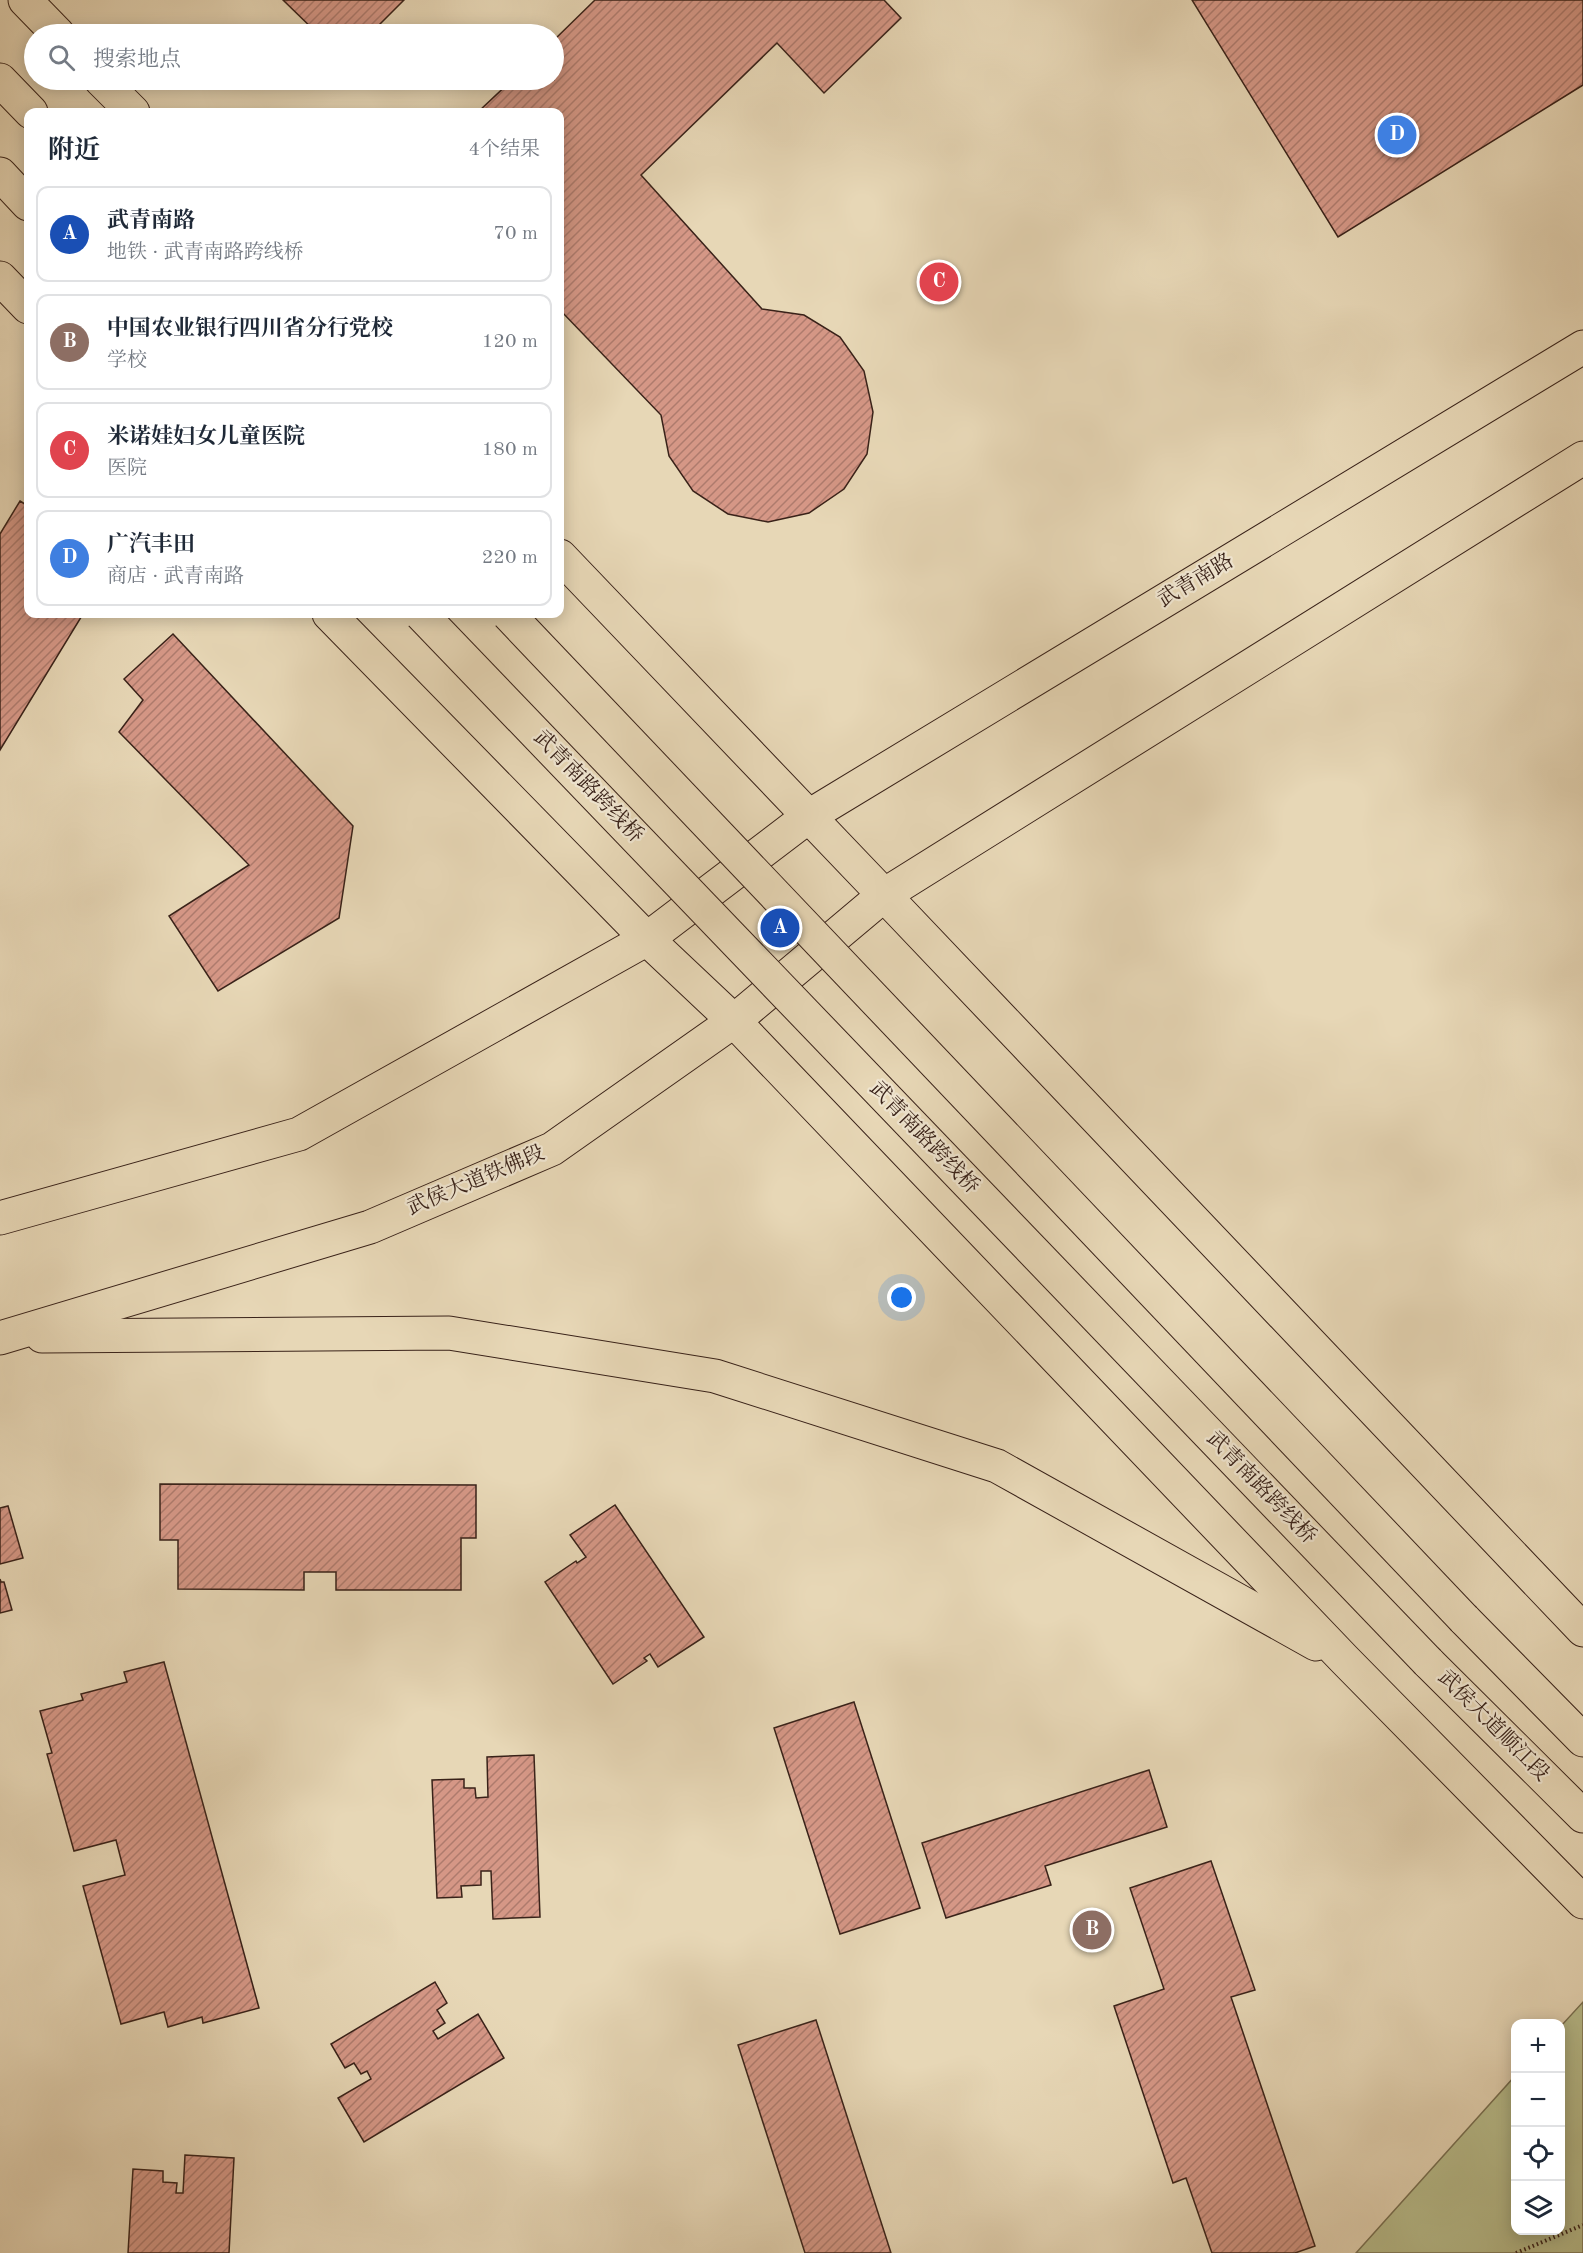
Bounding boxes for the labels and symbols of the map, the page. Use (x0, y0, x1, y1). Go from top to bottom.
pin: D (1378, 112, 1416, 158)
pin: C (920, 260, 958, 304)
street label: 武青南路 (1154, 549, 1237, 612)
street label: 武青南路跨线桥 (529, 725, 648, 847)
pin: A (760, 906, 800, 950)
street label: 武青南路跨线桥 (865, 1076, 984, 1198)
street label: 武侯大道铁佛段 (403, 1141, 548, 1219)
your location (887, 1283, 916, 1312)
street label: 武青南路跨线桥 (1202, 1426, 1321, 1548)
street label: 武侯大道顺江段 (1434, 1665, 1554, 1785)
pin: B (1072, 1908, 1112, 1952)

